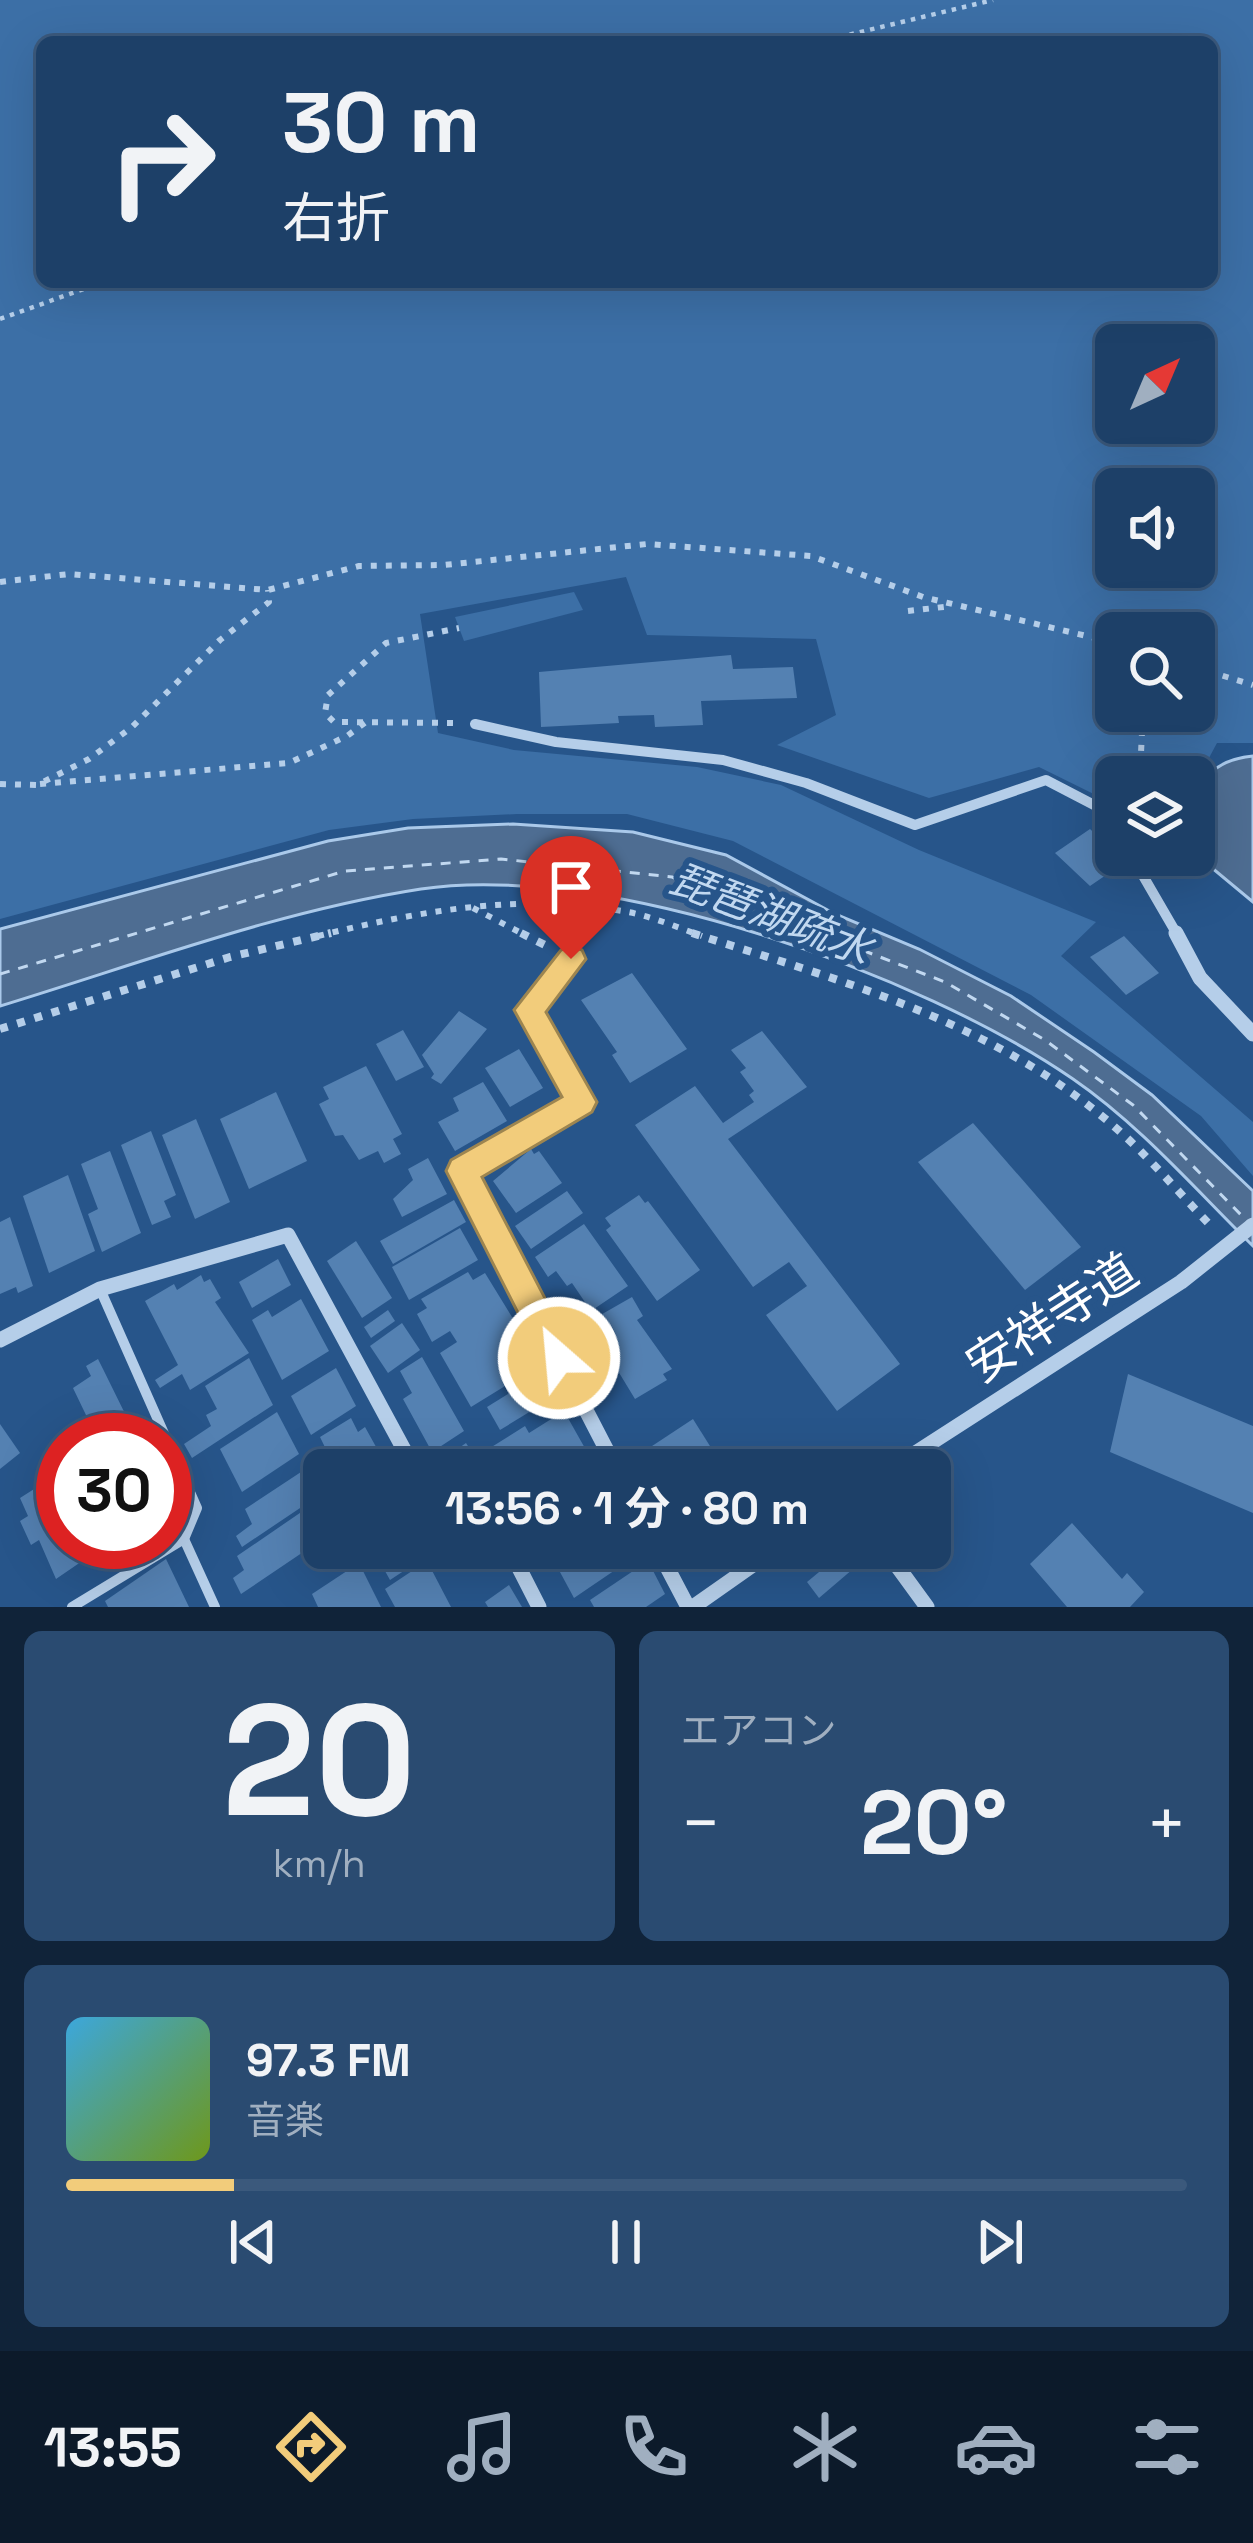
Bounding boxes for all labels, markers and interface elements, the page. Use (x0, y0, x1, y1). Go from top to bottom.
text: 30 m (282, 69, 481, 177)
icon: right (84, 84, 240, 240)
text: 右折 (282, 184, 390, 253)
north arrow (1095, 324, 1215, 444)
map controls (1095, 324, 1215, 876)
button: sound (1095, 468, 1215, 588)
button: search (1095, 612, 1215, 732)
button: layers (1095, 756, 1215, 876)
pin (520, 836, 622, 959)
water label: 琵琶湖疏水 (663, 852, 882, 978)
icon: arrive (538, 854, 604, 920)
street label: 安祥寺道 (955, 1240, 1149, 1396)
position arrow (496, 1295, 622, 1421)
speed limit sign: 30 (36, 1413, 192, 1569)
text: 13:56 · 1 分 · 80 m (445, 1480, 809, 1537)
text: 20 (222, 1661, 416, 1861)
text: エアコン (681, 1706, 837, 1755)
text: 20° (860, 1765, 1007, 1880)
text: − (681, 1781, 721, 1865)
text: + (1146, 1781, 1187, 1865)
text: km/h (273, 1839, 366, 1888)
text: 97.3 FM (246, 2032, 411, 2089)
text: 音楽 (246, 2096, 324, 2145)
icon: previous (220, 2209, 286, 2275)
icon: pause (593, 2209, 659, 2275)
icon: next (967, 2209, 1033, 2275)
icon: directions (269, 2405, 353, 2489)
icon: music (440, 2405, 524, 2489)
icon: phone (612, 2405, 696, 2489)
icon: climate (783, 2405, 867, 2489)
icon: car (954, 2405, 1038, 2489)
icon: filters (1125, 2405, 1209, 2489)
text: 13:55 (44, 2413, 182, 2482)

